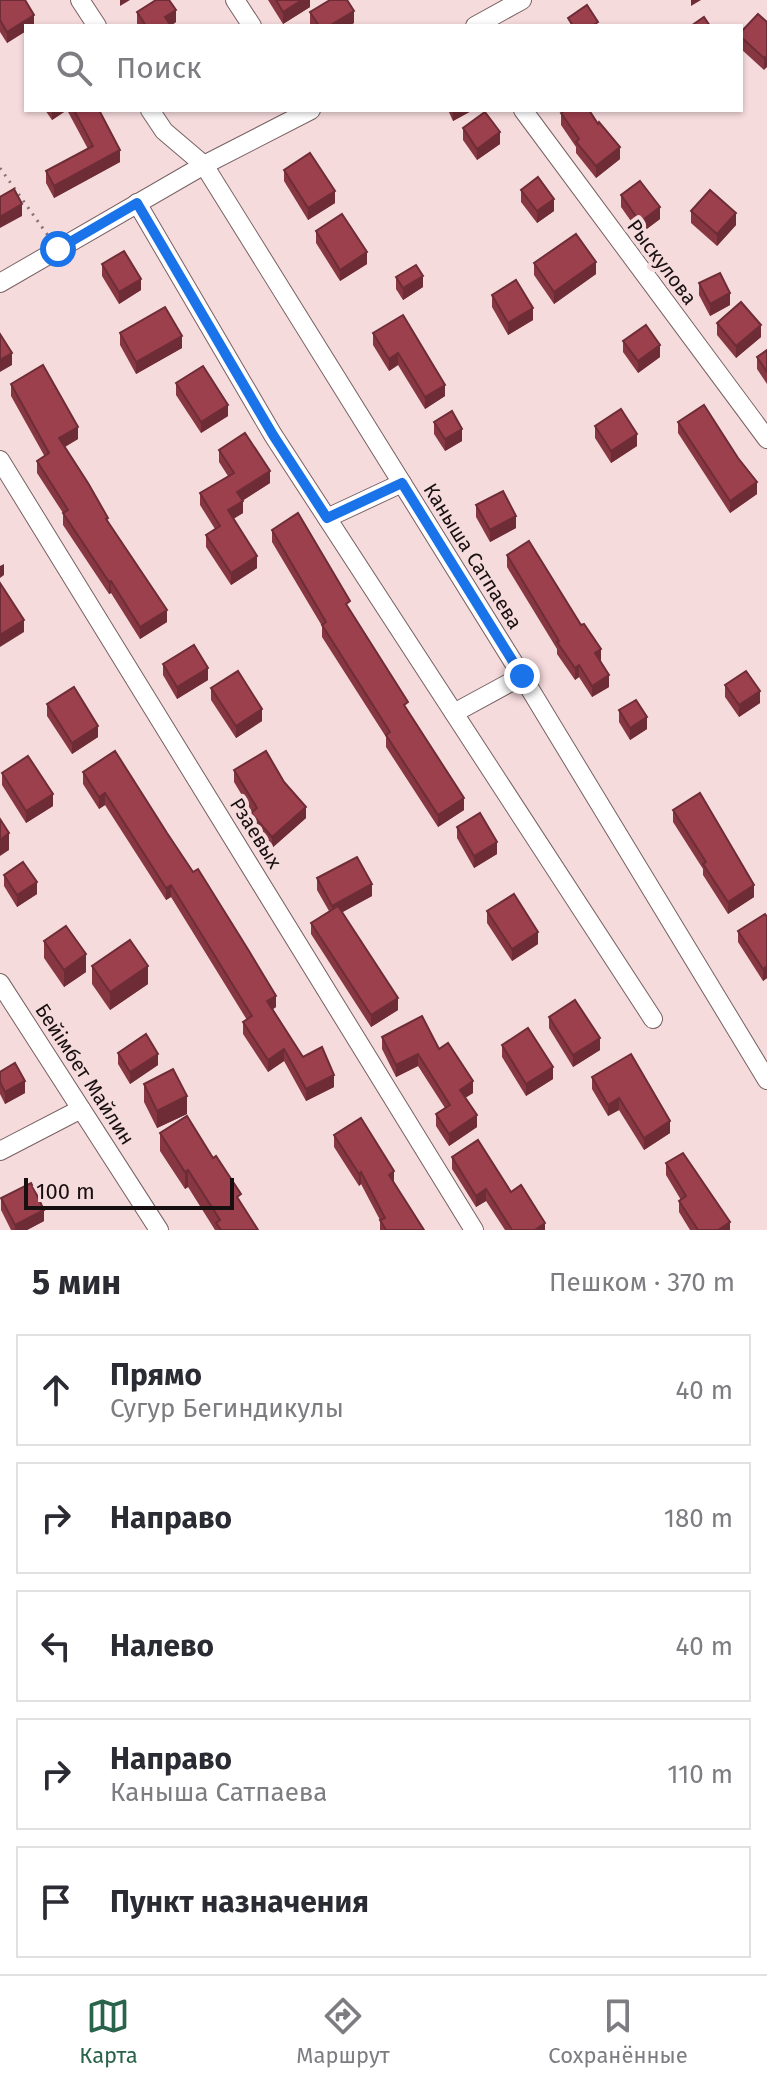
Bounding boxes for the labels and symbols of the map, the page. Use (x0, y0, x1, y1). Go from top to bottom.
street label: Рыскулова (622, 215, 702, 309)
route start (40, 231, 76, 267)
street label: Каныша Сатпаева (419, 479, 527, 633)
route end (504, 658, 540, 694)
street label: Рзаевых (225, 793, 287, 873)
street label: Бейімбет Майлин (30, 999, 140, 1149)
scale bar (24, 1174, 234, 1210)

